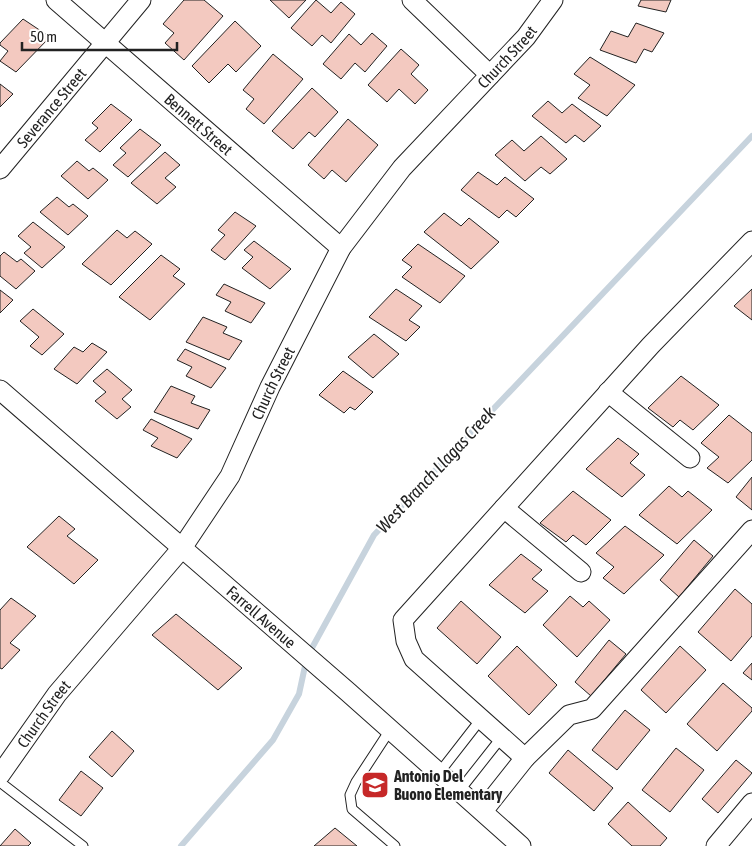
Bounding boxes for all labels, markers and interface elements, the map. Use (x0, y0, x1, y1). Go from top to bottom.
scale bar (22, 20, 178, 52)
street label: Church Street (474, 22, 540, 92)
text: 50 m (30, 28, 57, 45)
street label: Severance Street (13, 64, 90, 151)
street label: Bennett Street (161, 90, 237, 159)
street label: Church Street (248, 343, 298, 422)
water label: West Branch Llagas Creek (372, 401, 500, 537)
street label: Farrell Avenue (223, 582, 299, 652)
street label: Church Street (13, 676, 74, 751)
place label: Antonio Del Buono Elementary (393, 767, 503, 803)
school or university icon: Antonio Del Buono Elementary (360, 770, 390, 800)

